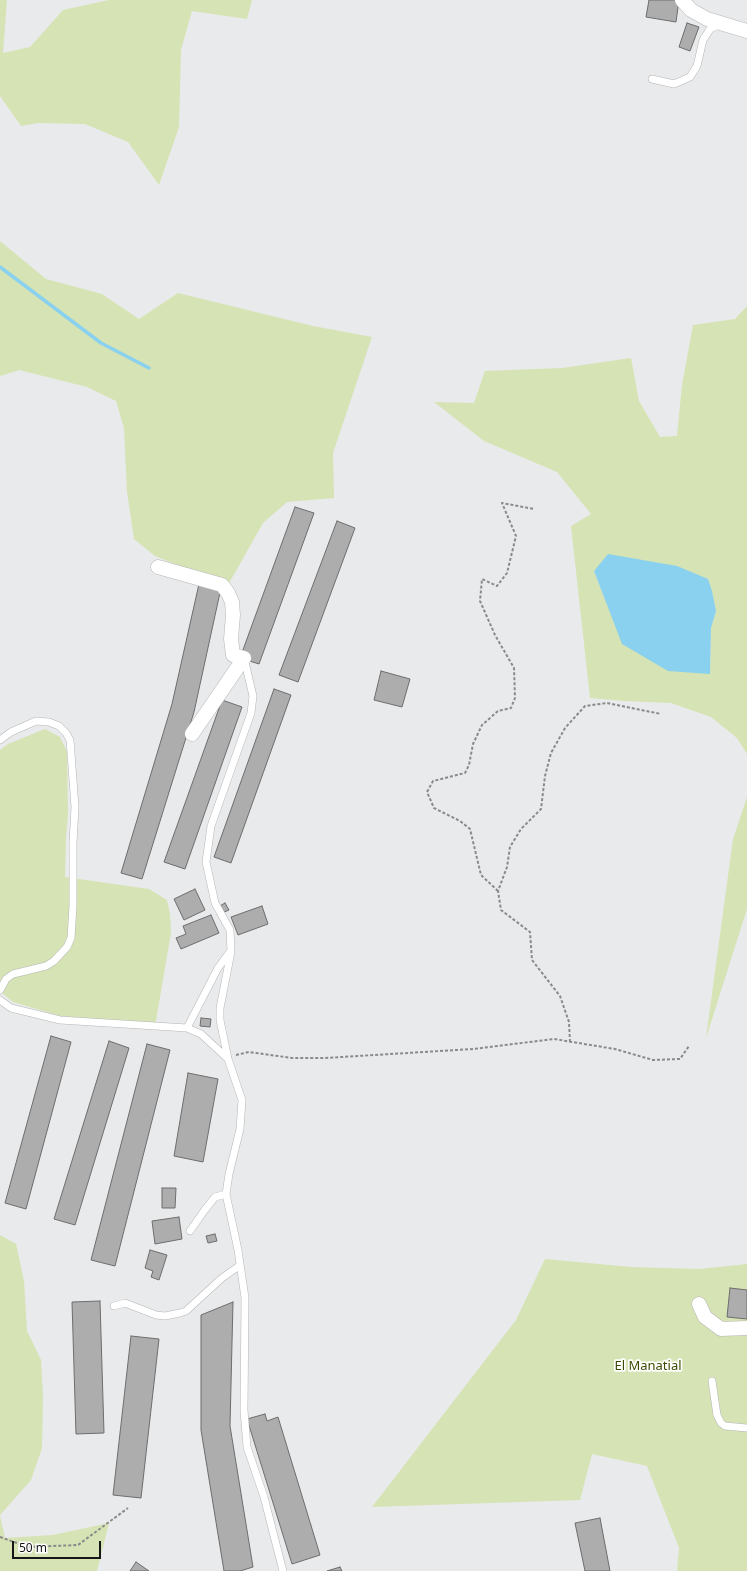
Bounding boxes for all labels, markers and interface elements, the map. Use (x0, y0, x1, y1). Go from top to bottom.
park label: El Manatial (614, 1358, 682, 1374)
scale bar (14, 1533, 103, 1559)
text: 50 m (19, 1539, 47, 1556)

